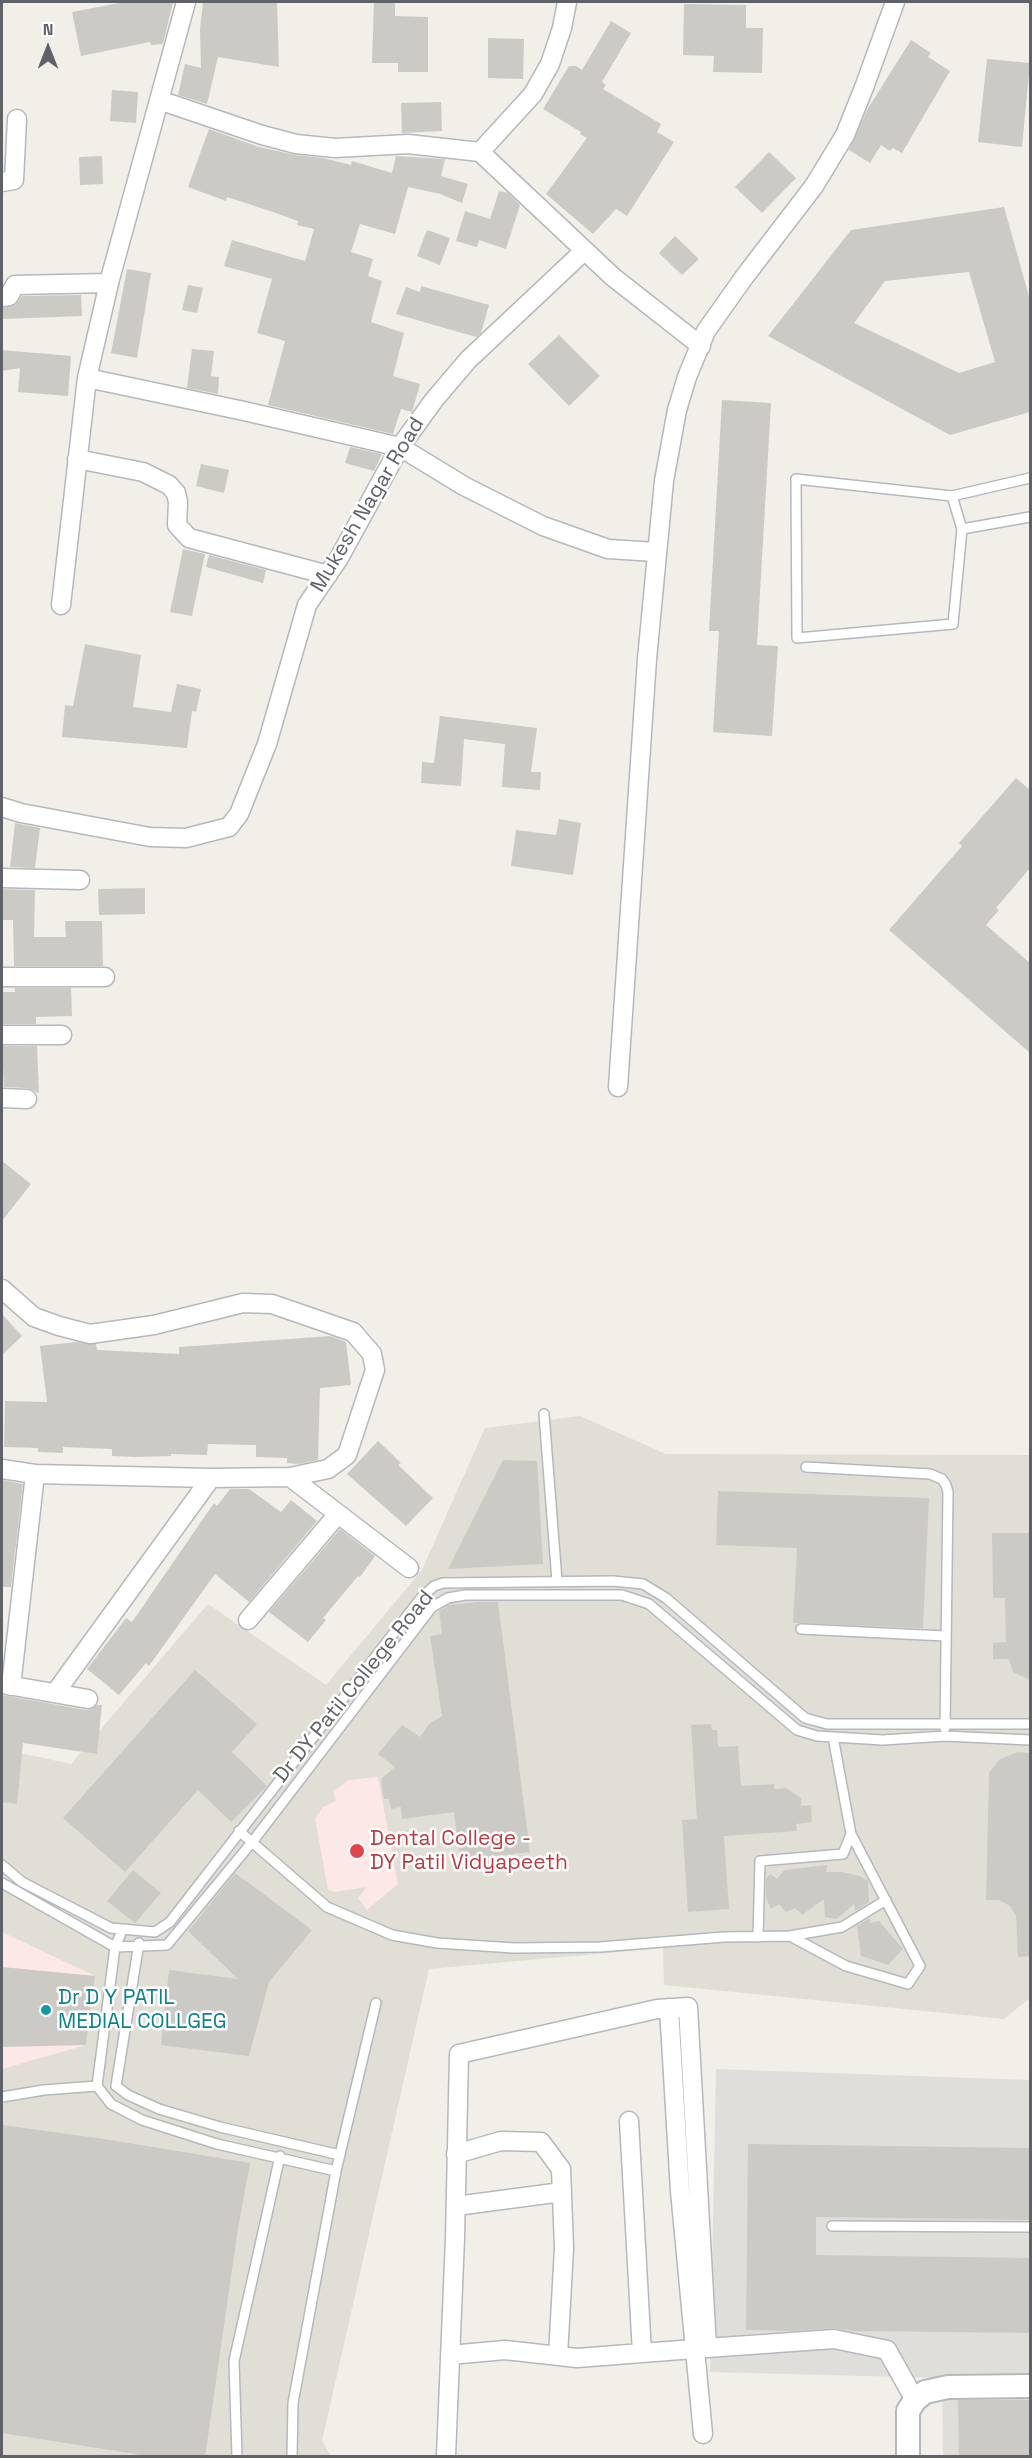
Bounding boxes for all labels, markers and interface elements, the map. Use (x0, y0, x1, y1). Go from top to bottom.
north arrow (18, 18, 78, 78)
text: N (43, 19, 53, 40)
street label: Mukesh Nagar Road (306, 413, 430, 597)
street label: Dr DY Patil College Road (269, 1586, 439, 1788)
place label: Dental College - DY Patil Vidyapeeth (370, 1826, 568, 1876)
marker: Dental College - DY Patil Vidyapeeth (348, 1842, 366, 1860)
place label: Dr D Y PATIL MEDIAL COLLGEG (58, 1985, 227, 2035)
marker: Dr D Y PATIL MEDIAL COLLGEG (39, 2003, 53, 2017)

